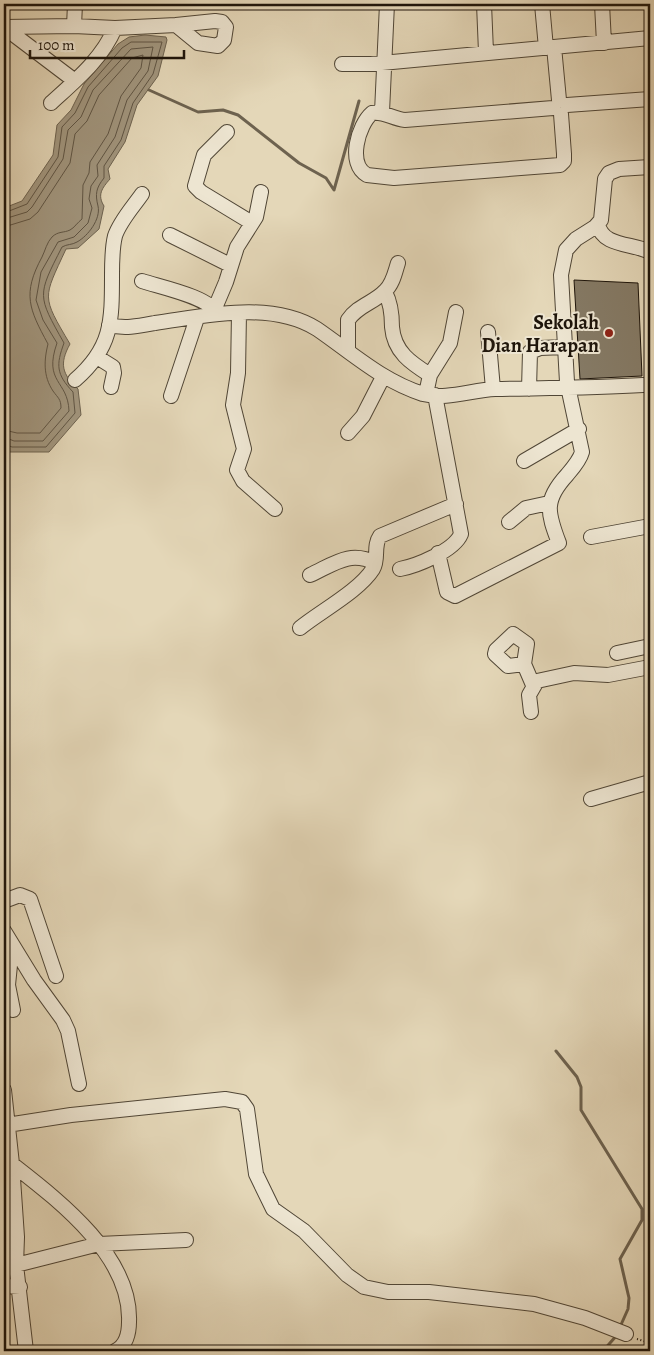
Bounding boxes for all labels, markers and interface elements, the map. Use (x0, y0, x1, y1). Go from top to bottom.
scale bar (30, 28, 184, 60)
text: 100 m (38, 35, 75, 55)
place label: Sekolah Dian Harapan (481, 309, 599, 359)
marker: Sekolah Dian Harapan (603, 327, 615, 339)

